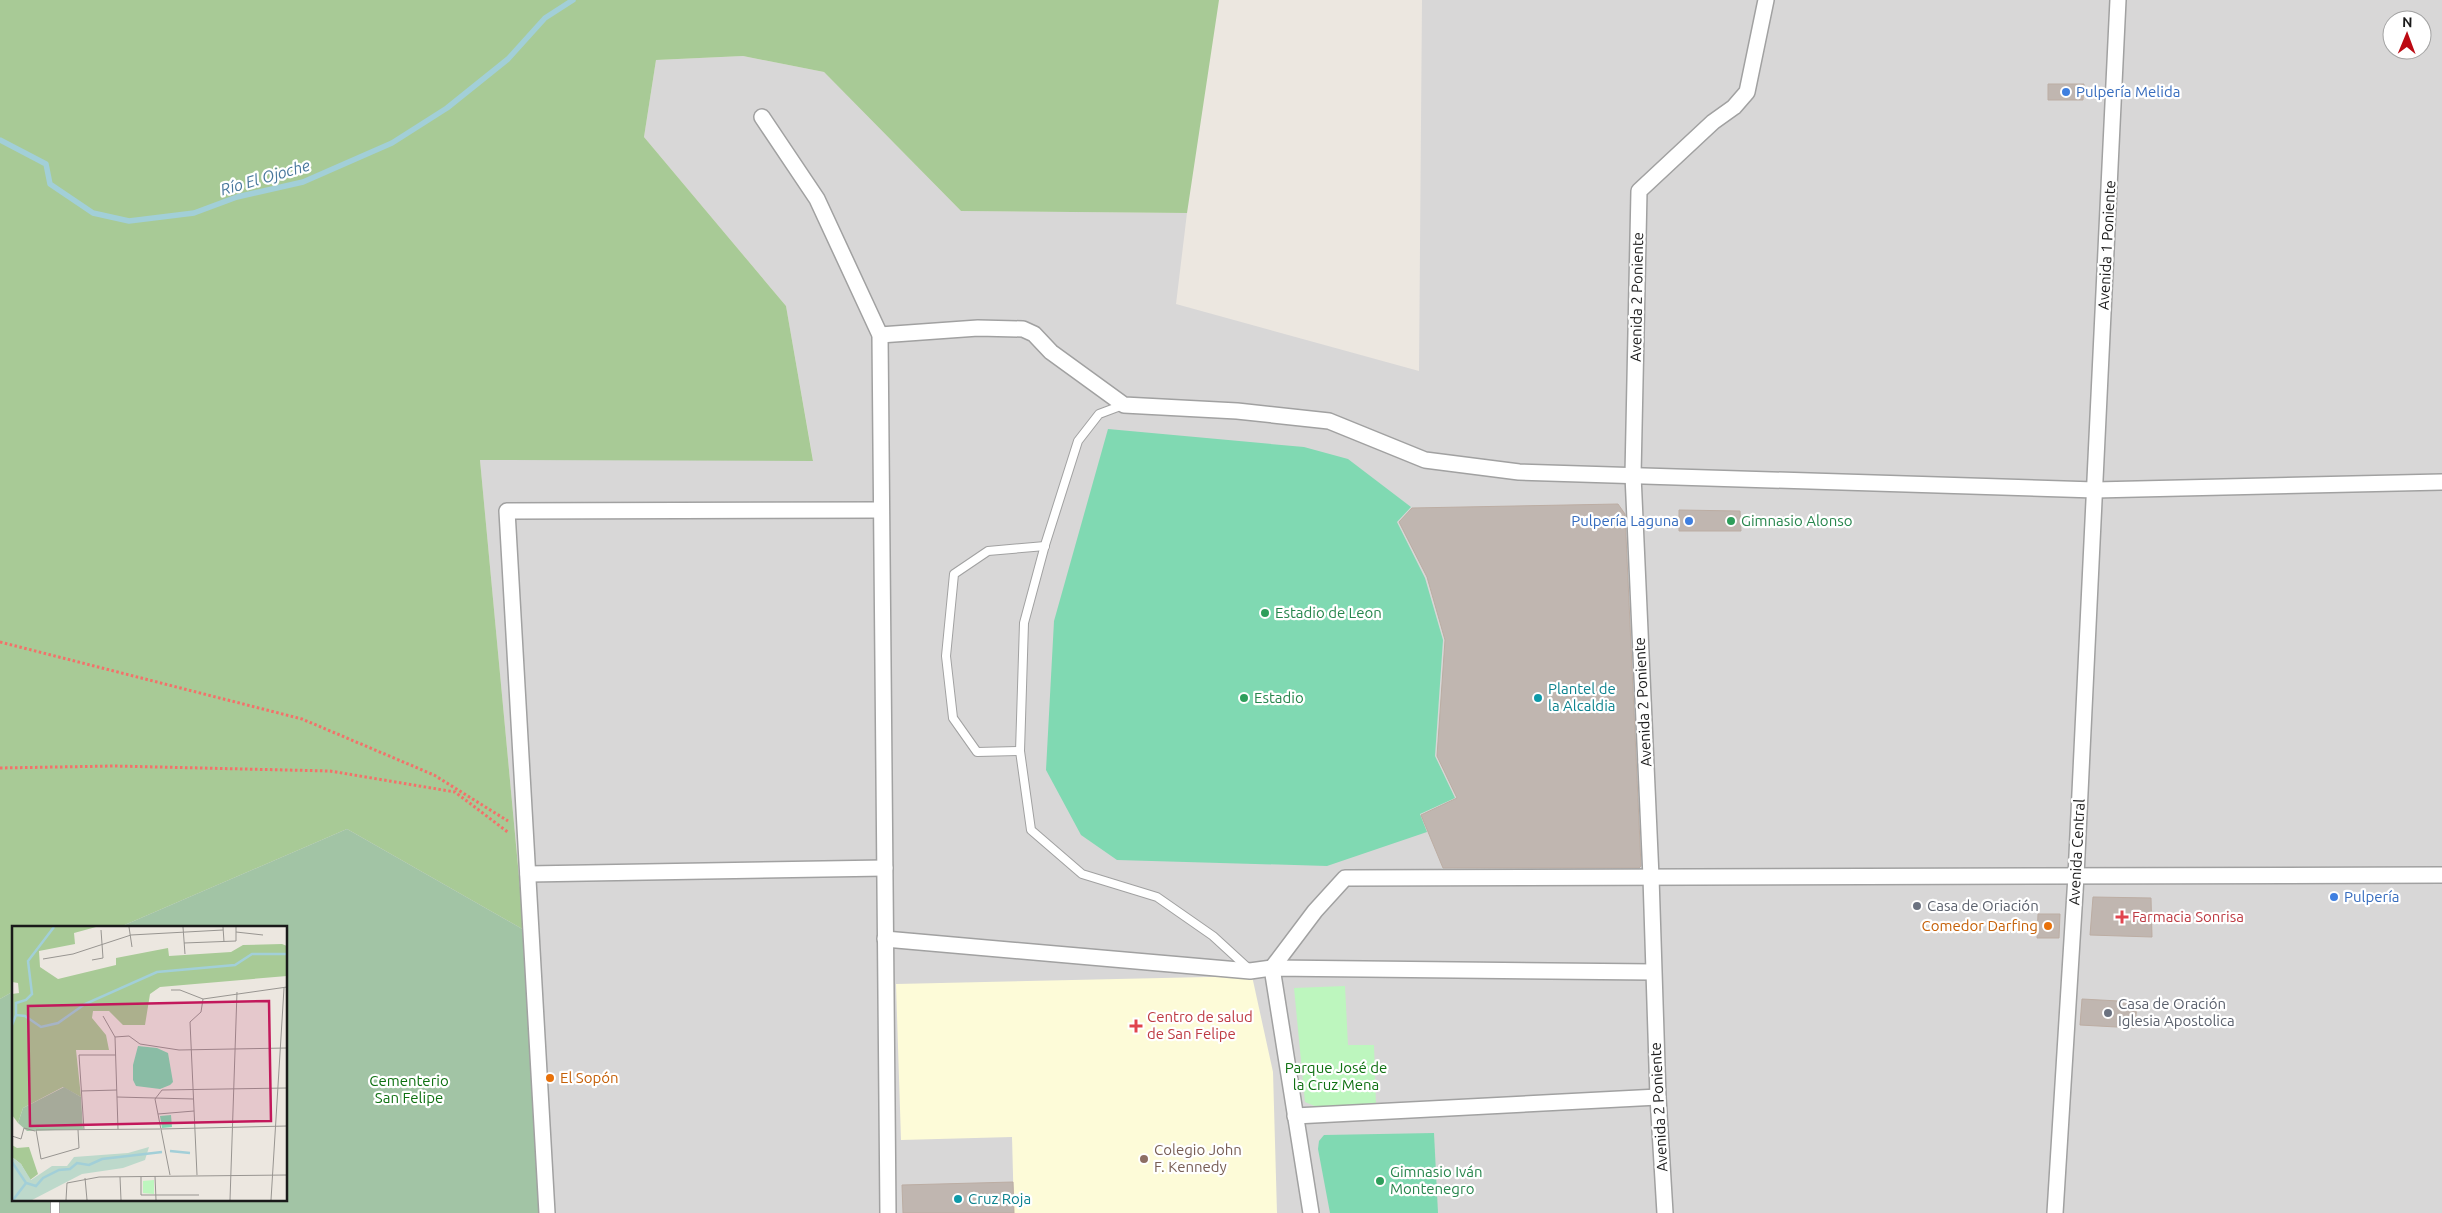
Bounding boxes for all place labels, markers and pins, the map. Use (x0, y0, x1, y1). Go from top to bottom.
place label: Pulpería Melida (2076, 83, 2180, 100)
marker: Pulpería Melida (2060, 86, 2072, 98)
place label: Pulpería Laguna (1571, 512, 1679, 529)
place label: Gimnasio Alonso (1741, 512, 1852, 529)
marker: Pulpería Laguna (1683, 515, 1695, 527)
marker: Gimnasio Alonso (1725, 515, 1737, 527)
place label: Estadio de Leon (1275, 604, 1382, 621)
marker: Estadio de Leon (1259, 607, 1271, 619)
place label: Plantel de la Alcaldia (1548, 680, 1616, 714)
place label: Estadio (1254, 689, 1304, 706)
marker: Estadio (1238, 692, 1250, 704)
marker: Plantel de la Alcaldia (1532, 692, 1544, 704)
place label: Pulpería (2344, 888, 2400, 905)
marker: Pulpería (2328, 891, 2340, 903)
place label: Casa de Oriación (1927, 897, 2039, 914)
marker: Casa de Oriación (1911, 900, 1923, 912)
place label: Farmacia Sonrisa (2132, 908, 2244, 925)
marker: Farmacia Sonrisa (2116, 911, 2128, 923)
place label: Comedor Darfing (1922, 917, 2038, 934)
marker: Comedor Darfing (2042, 920, 2054, 932)
place label: Casa de Oración Iglesia Apostolica (2118, 995, 2235, 1029)
marker: Casa de Oración Iglesia Apostolica (2102, 1007, 2114, 1019)
place label: Centro de salud de San Felipe (1147, 1008, 1253, 1042)
marker: Centro de salud de San Felipe (1129, 1019, 1143, 1033)
place label: El Sopón (560, 1069, 619, 1086)
marker: El Sopón (544, 1072, 556, 1084)
place label: Colegio John F. Kennedy (1154, 1141, 1242, 1175)
marker: Colegio John F. Kennedy (1138, 1153, 1150, 1165)
place label: Gimnasio Iván Montenegro (1390, 1163, 1483, 1197)
marker: Gimnasio Iván Montenegro (1374, 1175, 1386, 1187)
place label: Cruz Roja (968, 1190, 1031, 1207)
marker: Cruz Roja (952, 1193, 964, 1205)

